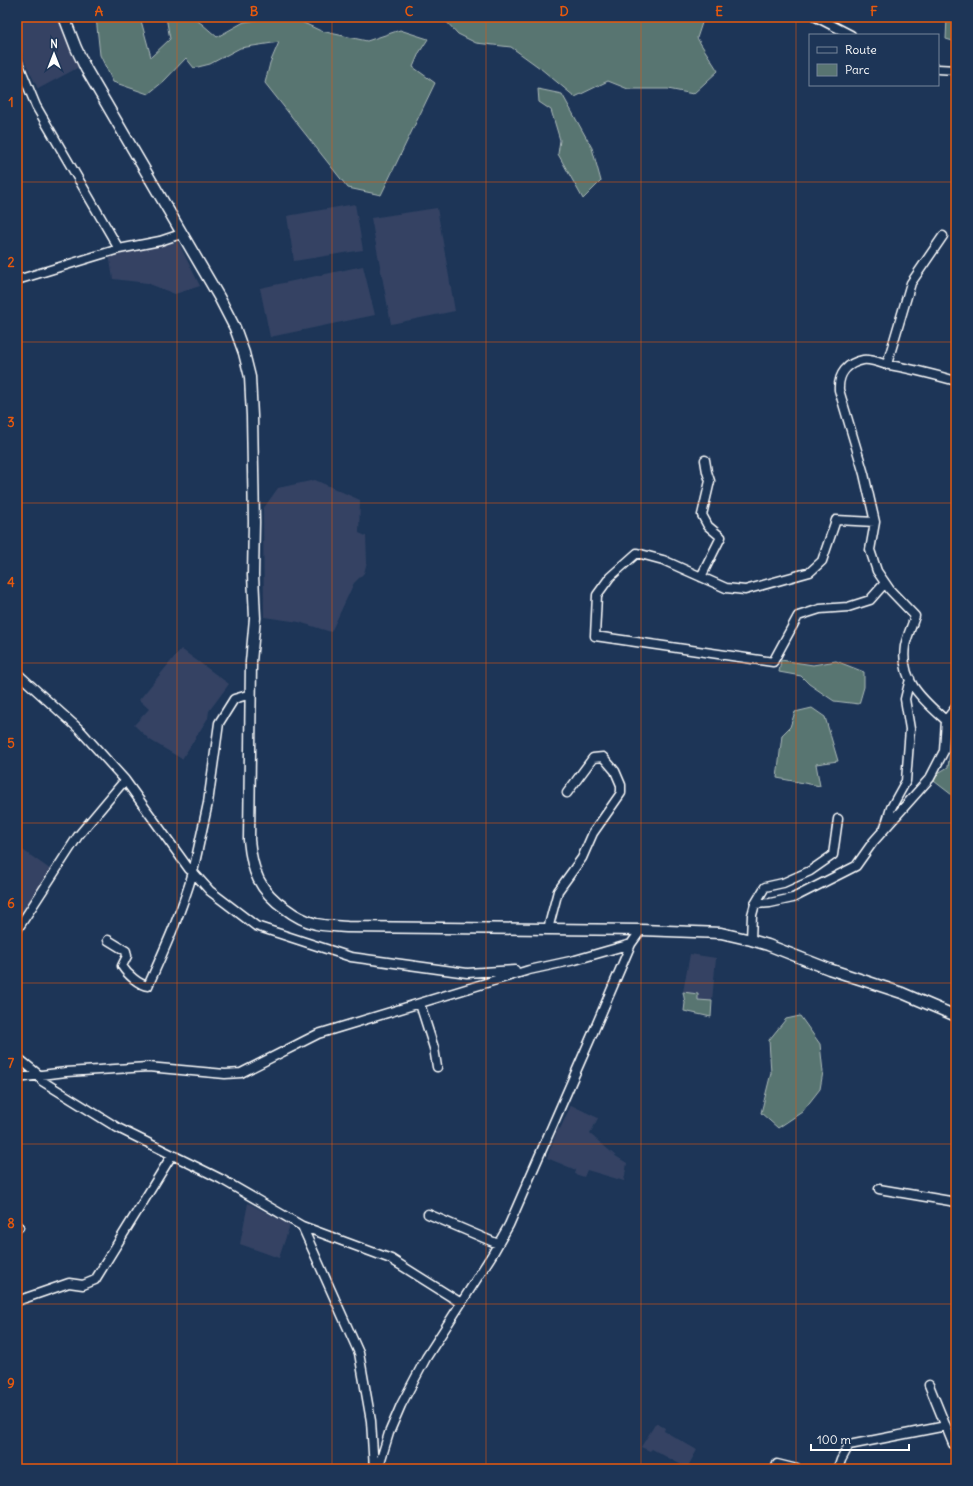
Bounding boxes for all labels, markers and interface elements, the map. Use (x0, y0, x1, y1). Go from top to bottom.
text: A (95, 3, 104, 20)
text: B (250, 3, 259, 20)
text: C (405, 3, 414, 20)
text: D (559, 3, 569, 20)
text: E (715, 3, 723, 20)
text: F (870, 3, 878, 20)
north arrow (34, 34, 74, 74)
legend (809, 34, 939, 86)
text: N (50, 37, 58, 51)
text: Route (845, 42, 877, 57)
text: Parc (845, 62, 870, 77)
text: 1 (8, 94, 14, 111)
text: 2 (7, 254, 15, 271)
text: 3 (7, 414, 15, 431)
text: 4 (7, 574, 15, 591)
text: 5 (7, 735, 15, 752)
text: 6 (7, 895, 15, 912)
text: 7 (8, 1055, 15, 1072)
text: 8 (7, 1215, 15, 1232)
text: 9 (7, 1375, 15, 1392)
scale bar (811, 1426, 909, 1452)
text: 100 m (817, 1432, 851, 1447)

